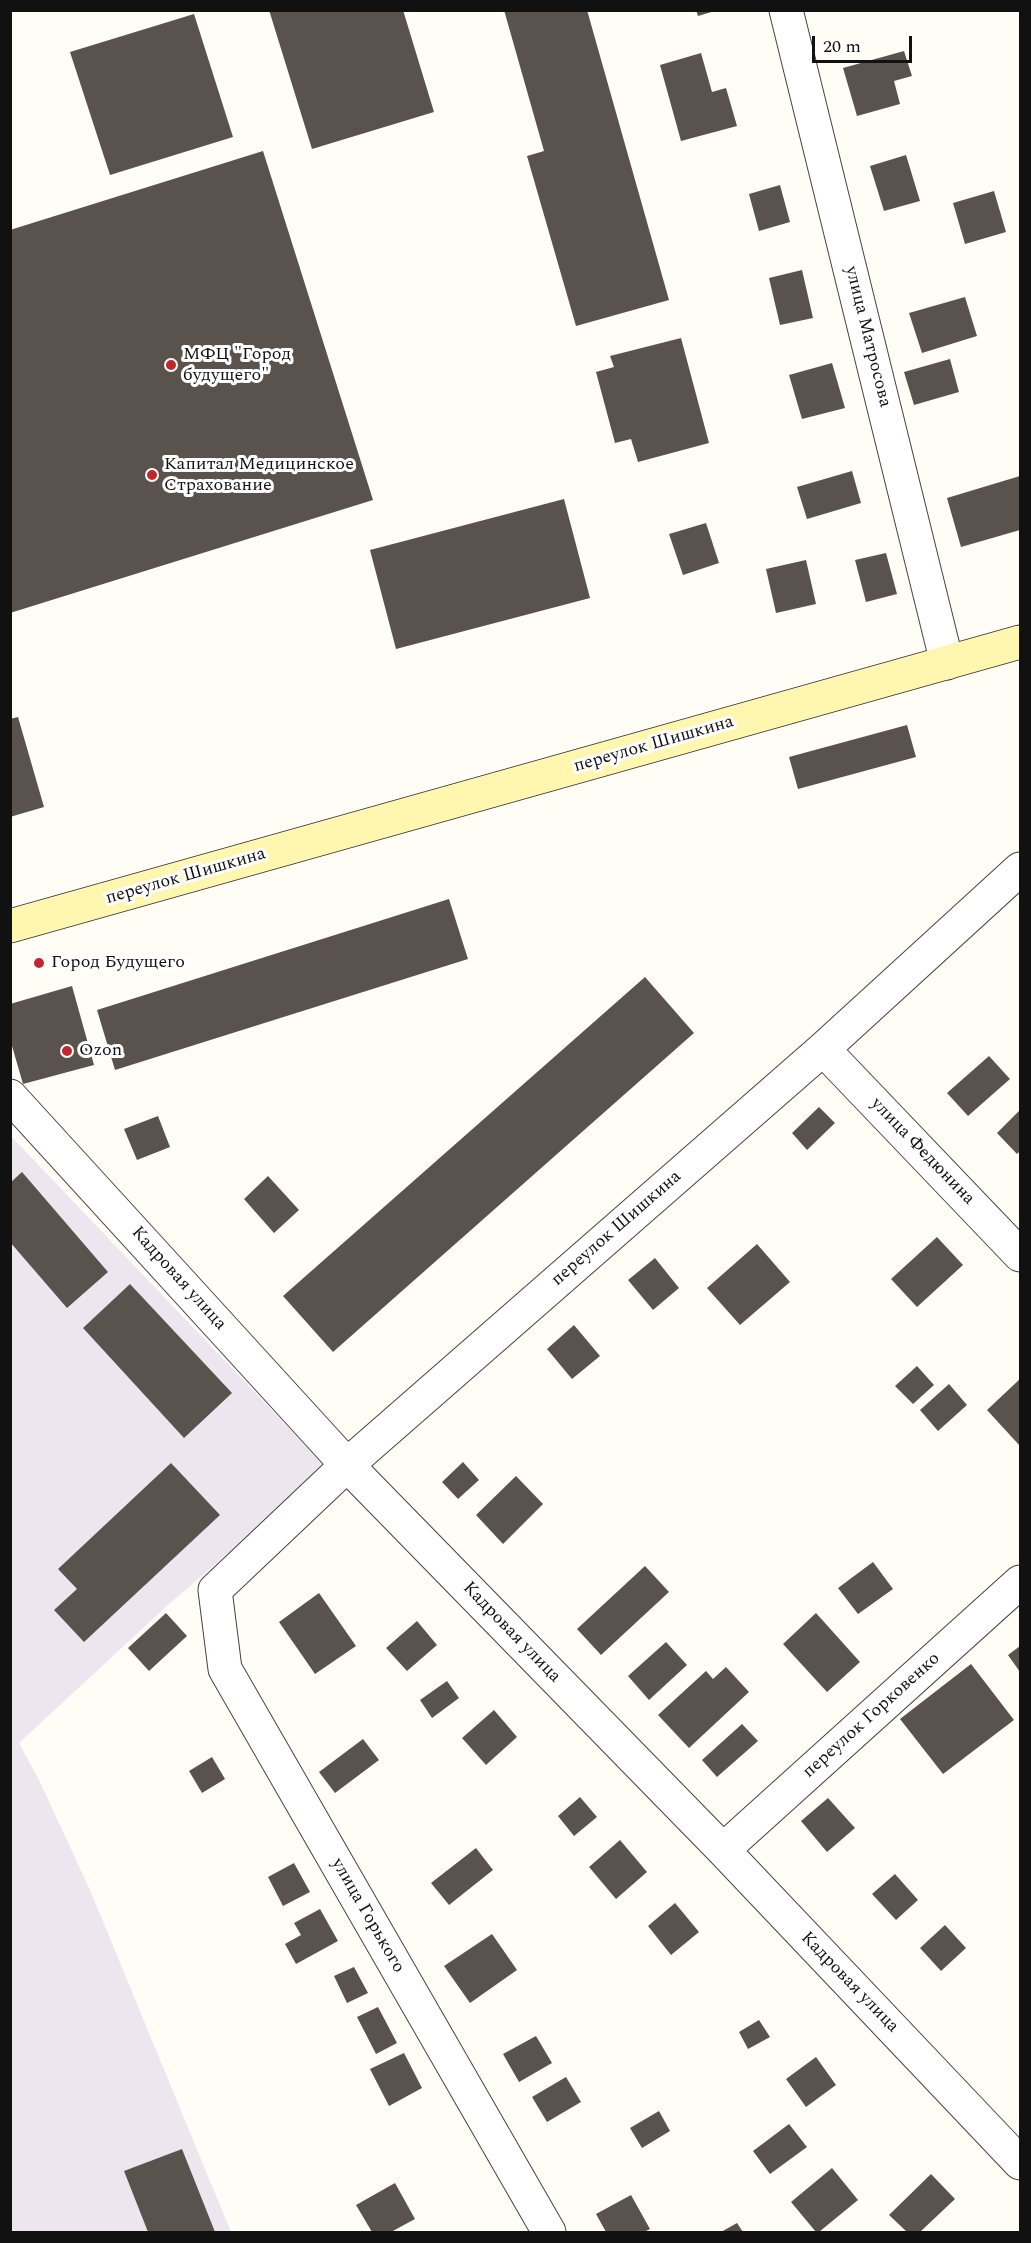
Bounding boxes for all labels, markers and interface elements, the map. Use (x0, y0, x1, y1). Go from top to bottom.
scale bar (815, 24, 916, 62)
text: 20 m (823, 33, 861, 60)
street label: улица Матросова (839, 264, 895, 410)
place label: МФЦ "Город будущего" (183, 344, 291, 386)
marker: МФЦ "Город будущего" (164, 358, 178, 372)
place label: Капитал Медицинское Страхование (164, 454, 354, 496)
marker: Капитал Медицинское Страхование (145, 468, 159, 482)
street label: переулок Шишкина (571, 712, 737, 778)
street label: переулок Шишкина (103, 844, 269, 910)
place label: Город Будущего (51, 952, 185, 974)
marker: Город Будущего (32, 956, 46, 970)
place label: Ozon (79, 1040, 122, 1062)
marker: Ozon (60, 1044, 74, 1058)
street label: улица Федюнина (865, 1094, 979, 1210)
street label: переулок Шишкина (547, 1167, 687, 1291)
street label: Кадровая улица (126, 1223, 230, 1335)
street label: Кадровая улица (457, 1578, 565, 1688)
street label: переулок Горковенко (799, 1649, 945, 1783)
street label: улица Горького (325, 1855, 409, 1977)
street label: Кадровая улица (795, 1928, 903, 2038)

